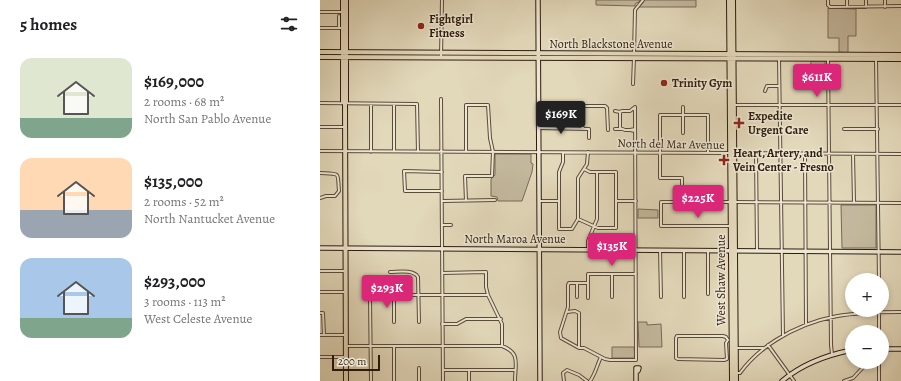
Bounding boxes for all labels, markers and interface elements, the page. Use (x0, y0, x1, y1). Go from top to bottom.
place label: Fightgirl Fitness (429, 11, 474, 41)
text: 5 homes (20, 13, 77, 36)
icon: filters (278, 13, 300, 35)
marker: Fightgirl Fitness (416, 21, 426, 31)
street label: North Blackstone Avenue (549, 36, 673, 52)
pin: $611K (789, 64, 845, 98)
text: $611K (802, 68, 832, 85)
text: $169,000 (144, 70, 204, 93)
icon: home (52, 74, 100, 122)
place label: Trinity Gym (672, 75, 732, 91)
marker: Trinity Gym (659, 78, 669, 88)
text: 2 rooms · 68 m² (144, 93, 224, 110)
pin: $169K (533, 101, 589, 135)
text: $169K (545, 105, 577, 122)
place label: Expedite Urgent Care (748, 108, 809, 138)
text: North San Pablo Avenue (144, 110, 271, 127)
marker: Expedite Urgent Care (733, 117, 745, 129)
street label: North del Mar Avenue (617, 135, 725, 153)
place label: Heart, Artery, and Vein Center - Fresno (732, 145, 834, 175)
marker: Heart, Artery, and Vein Center - Fresno (718, 154, 730, 166)
text: $135,000 (144, 170, 203, 193)
icon: home (52, 174, 100, 222)
pin: $225K (670, 185, 726, 219)
text: $225K (682, 189, 714, 206)
text: 2 rooms · 52 m² (144, 193, 224, 210)
text: North Nantucket Avenue (144, 210, 275, 227)
street label: North Maroa Avenue (464, 231, 566, 247)
pin: $135K (584, 233, 640, 267)
street label: West Shaw Avenue (713, 234, 729, 327)
text: $135K (597, 237, 627, 254)
text: $293,000 (144, 270, 206, 293)
map controls (845, 273, 889, 369)
button: + (845, 273, 889, 317)
icon: home (52, 274, 100, 322)
pin: $293K (359, 275, 415, 309)
text: $293K (371, 279, 403, 296)
text: 3 rooms · 113 m² (144, 293, 226, 310)
text: West Celeste Avenue (144, 310, 252, 327)
button: − (845, 325, 889, 369)
scale bar (332, 353, 380, 372)
text: 200 m (338, 354, 366, 369)

